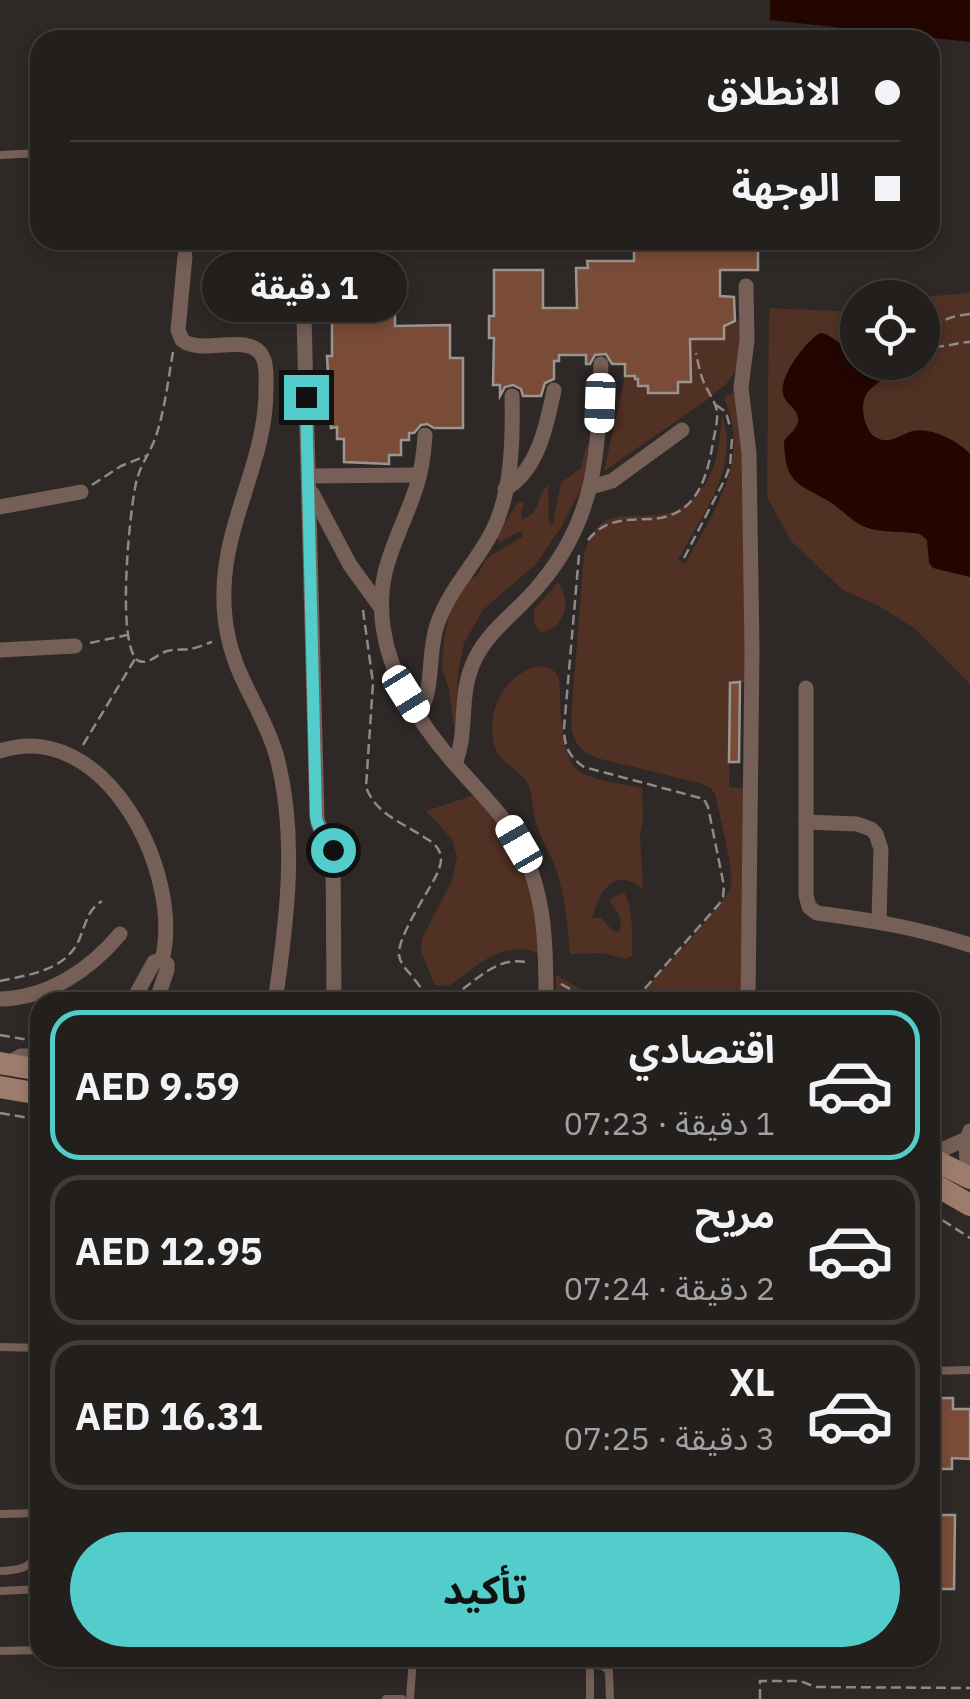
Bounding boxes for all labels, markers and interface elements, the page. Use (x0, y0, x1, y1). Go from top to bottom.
text: الانطلاق (707, 66, 840, 115)
text: الوجهة (732, 162, 840, 211)
callout: 1 دقيقة (204, 252, 408, 322)
text: 1 دقيقة (251, 266, 358, 308)
map controls (840, 280, 940, 380)
button: locate (840, 280, 940, 380)
car (584, 372, 616, 434)
route end (284, 375, 329, 420)
car (377, 661, 435, 727)
car (491, 811, 547, 877)
route start (311, 828, 356, 873)
text: اقتصادي (629, 1024, 775, 1073)
icon: car (805, 1040, 895, 1130)
text: AED 9.59 (75, 1061, 240, 1110)
text: 1 دقيقة · 07:23 (564, 1102, 775, 1144)
text: مريح (695, 1189, 775, 1238)
icon: car (805, 1205, 895, 1295)
text: AED 12.95 (75, 1226, 263, 1275)
text: 2 دقيقة · 07:24 (564, 1267, 775, 1309)
text: XL (729, 1357, 775, 1406)
icon: car (805, 1370, 895, 1460)
text: AED 16.31 (75, 1391, 263, 1440)
text: 3 دقيقة · 07:25 (564, 1417, 775, 1459)
button: تأكيد (70, 1532, 900, 1647)

